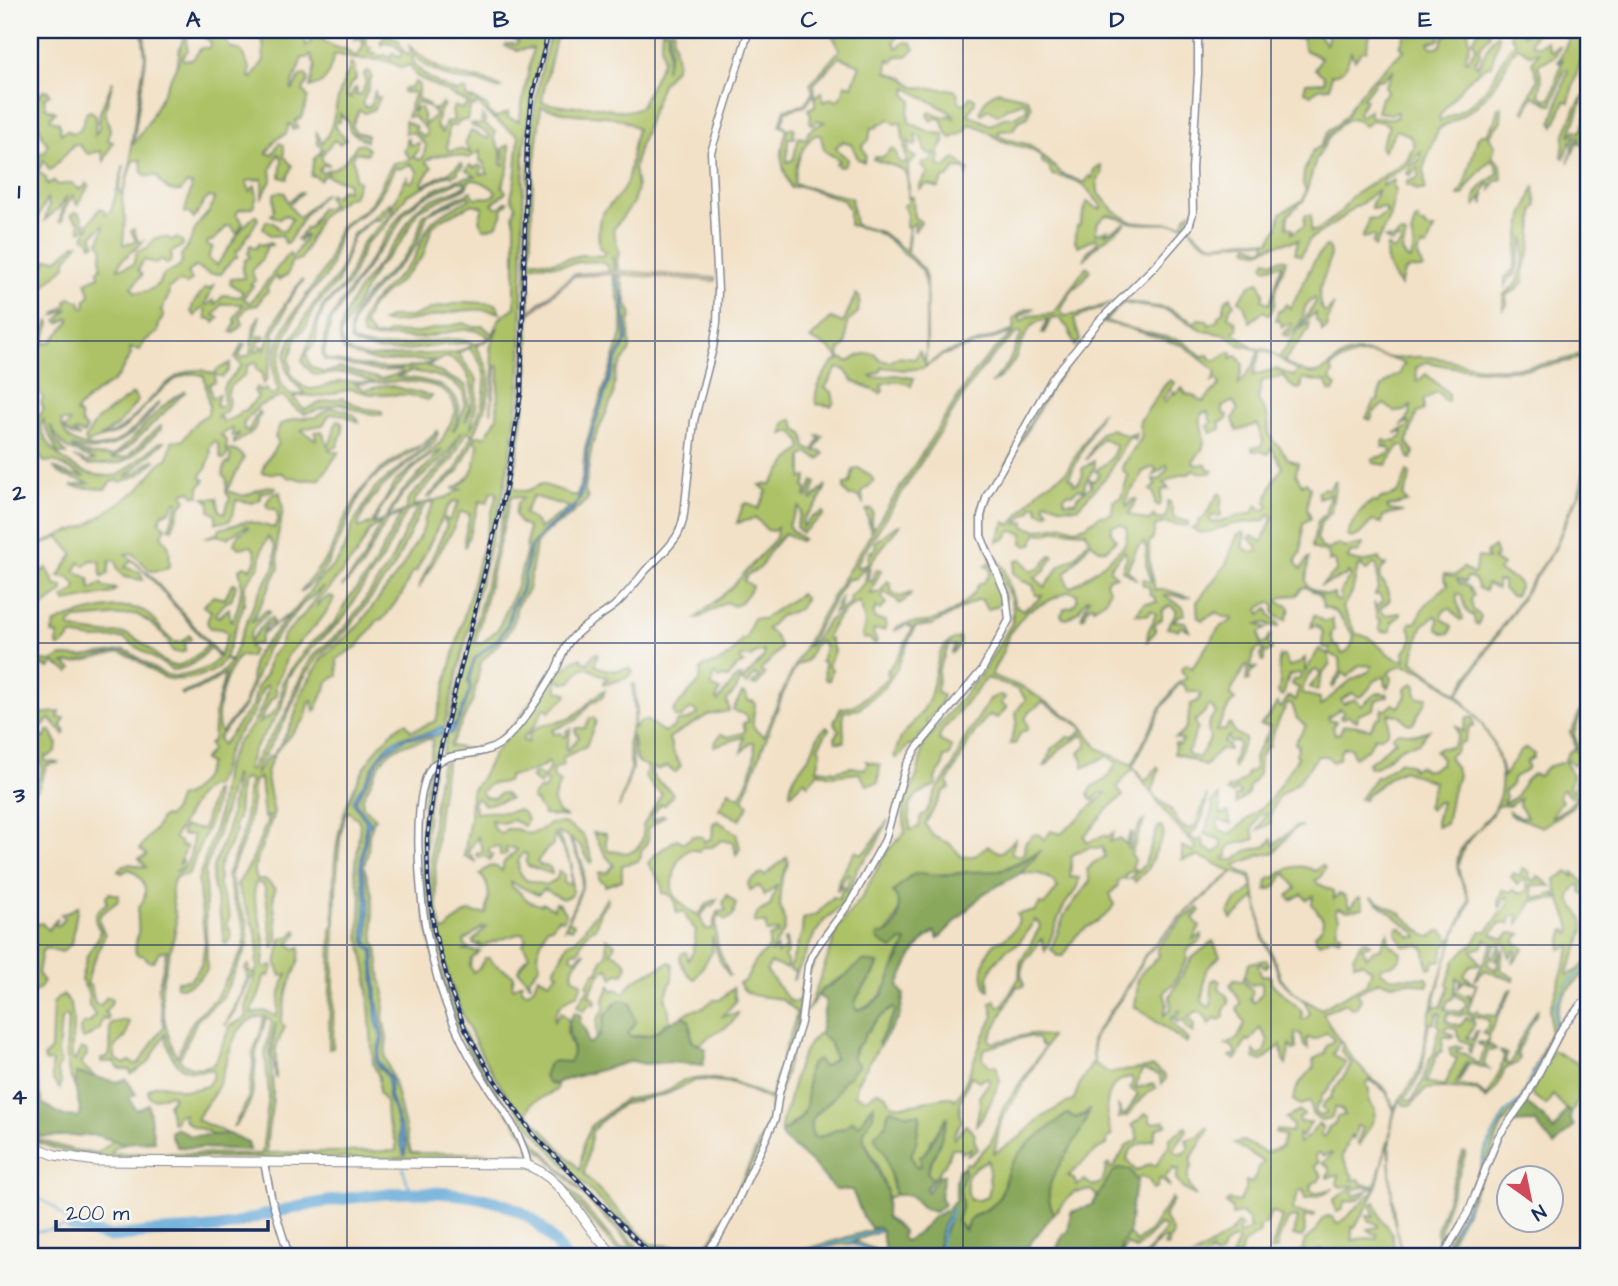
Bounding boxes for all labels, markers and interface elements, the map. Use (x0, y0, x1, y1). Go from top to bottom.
text: A (186, 4, 201, 36)
text: B (493, 4, 510, 36)
text: C (801, 4, 818, 36)
text: D (1110, 4, 1125, 36)
text: E (1418, 4, 1432, 36)
text: 1 (18, 175, 21, 207)
text: 2 (11, 477, 26, 509)
text: 3 (12, 779, 25, 811)
text: 4 (11, 1081, 27, 1113)
north arrow (1496, 1164, 1566, 1234)
scale bar (56, 1188, 268, 1232)
text: N (1526, 1197, 1551, 1227)
text: 200 m (66, 1199, 130, 1228)

